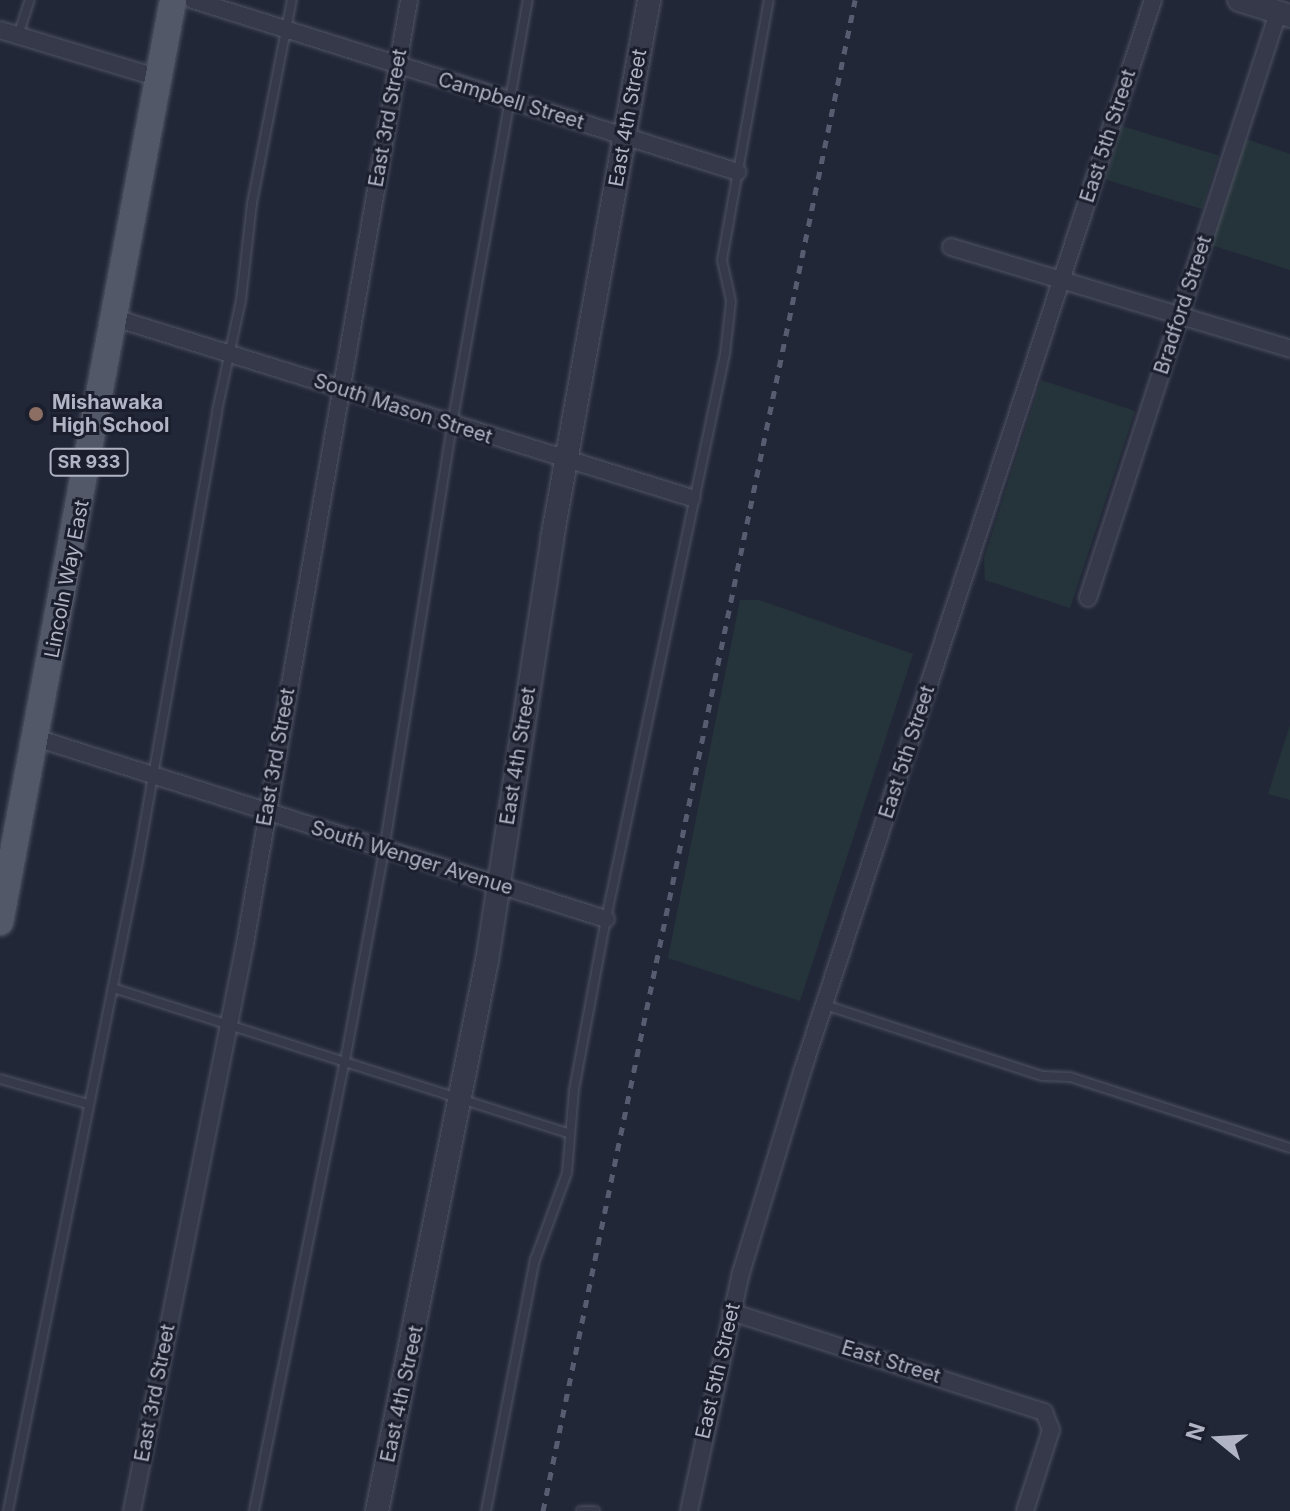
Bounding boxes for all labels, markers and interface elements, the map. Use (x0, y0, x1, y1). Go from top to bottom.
street label: East 3rd Street (364, 47, 412, 189)
street label: East 4th Street (604, 47, 652, 189)
street label: East 5th Street (1075, 66, 1141, 206)
street label: Campbell Street (435, 67, 587, 135)
street label: Bradford Street (1149, 233, 1217, 377)
street label: South Mason Street (311, 369, 495, 449)
place label: Mishawaka High School (52, 390, 169, 437)
marker: Mishawaka High School (27, 405, 45, 423)
road number: SR 933 (49, 448, 129, 476)
street label: Lincoln Way East (40, 498, 94, 660)
street label: East 5th Street (874, 682, 940, 822)
street label: East 4th Street (495, 685, 541, 827)
street label: East 3rd Street (252, 686, 300, 828)
street label: South Wenger Avenue (308, 816, 516, 900)
street label: East 5th Street (691, 1301, 745, 1441)
street label: East 3rd Street (130, 1322, 180, 1464)
street label: East 4th Street (376, 1323, 428, 1465)
street label: East Street (839, 1336, 943, 1388)
north arrow (1178, 1399, 1258, 1479)
text: N (1180, 1420, 1210, 1444)

